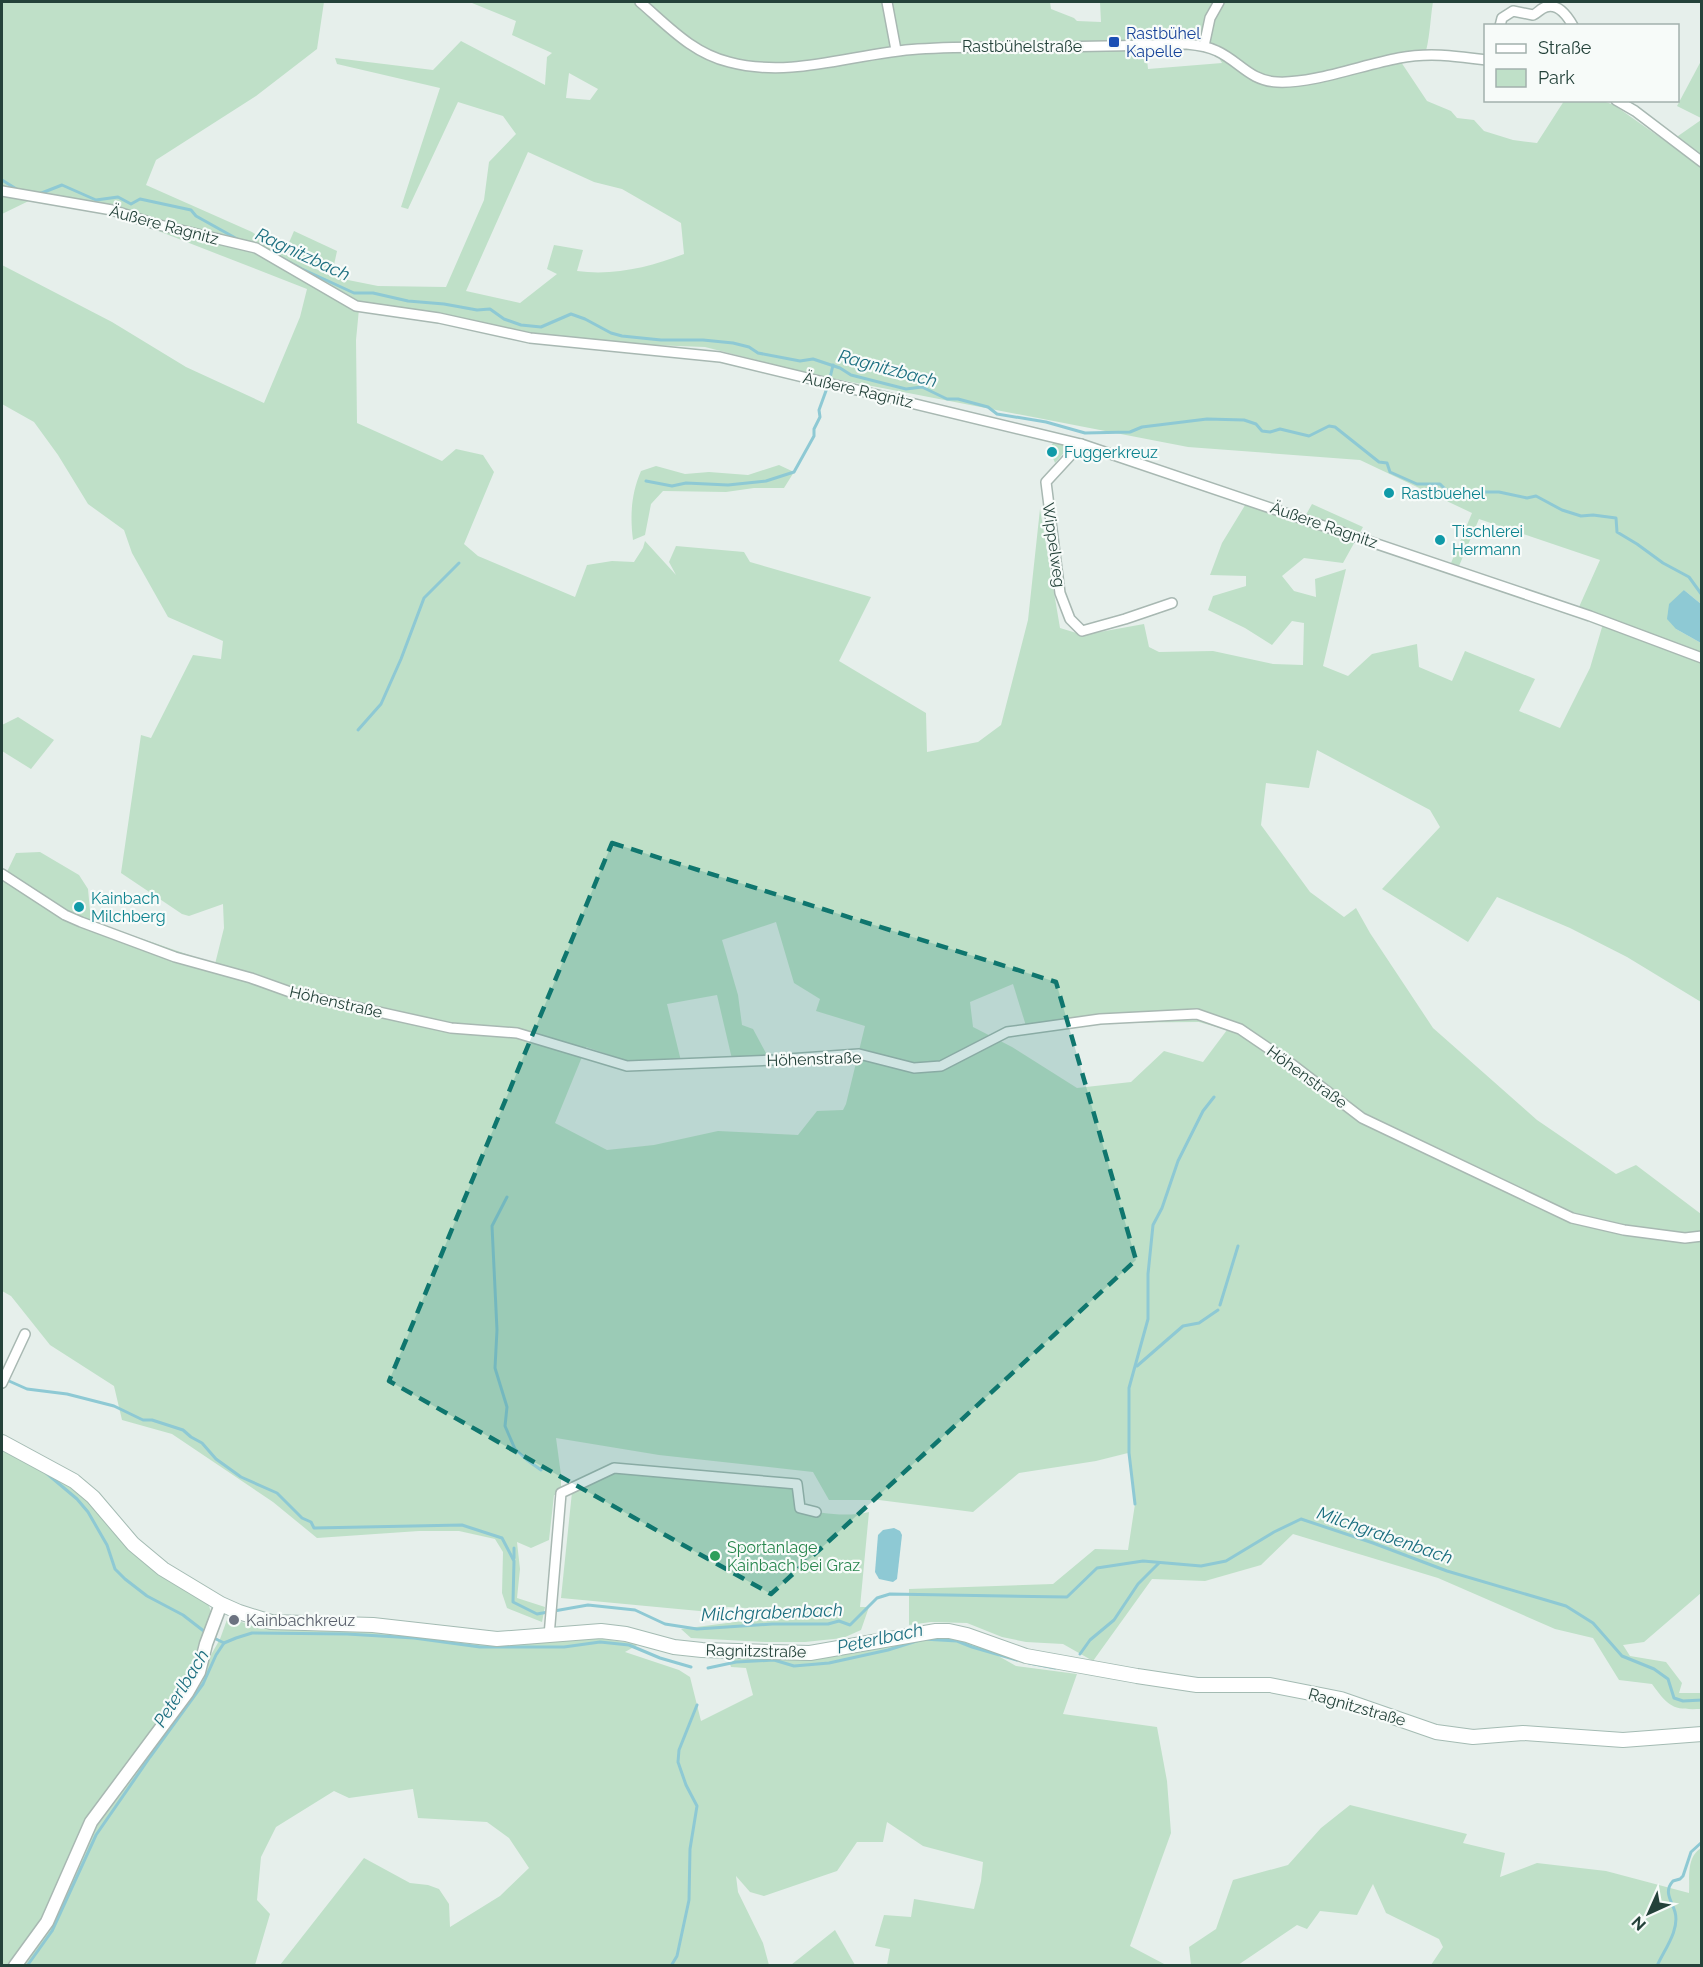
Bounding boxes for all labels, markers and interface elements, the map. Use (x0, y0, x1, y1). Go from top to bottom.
place label: Rastbühel Kapelle (1126, 24, 1201, 61)
legend (1484, 24, 1679, 102)
marker: Rastbühel Kapelle (1107, 35, 1121, 49)
street label: Rastbühelstraße (962, 37, 1082, 56)
text: Straße (1538, 37, 1592, 58)
text: Park (1538, 67, 1575, 88)
street label: Äußere Ragnitz (107, 200, 221, 249)
water label: Ragnitzbach (253, 223, 353, 285)
water label: Ragnitzbach (836, 345, 940, 391)
street label: Äußere Ragnitz (801, 367, 915, 412)
place label: Fuggerkreuz (1064, 443, 1158, 462)
marker: Fuggerkreuz (1045, 445, 1059, 459)
place label: Rastbuehel (1401, 484, 1486, 503)
marker: Rastbuehel (1382, 486, 1396, 500)
street label: Äußere Ragnitz (1268, 497, 1381, 552)
street label: Wippelweg (1039, 501, 1069, 589)
place label: Tischlerei Hermann (1452, 522, 1523, 559)
marker: Tischlerei Hermann (1433, 533, 1447, 547)
place label: Kainbach Milchberg (91, 889, 166, 926)
marker: Kainbach Milchberg (72, 900, 86, 914)
street label: Höhenstraße (288, 982, 384, 1022)
street label: Höhenstraße (1263, 1041, 1351, 1113)
street label: Höhenstraße (766, 1048, 862, 1070)
water label: Milchgrabenbach (1315, 1502, 1455, 1568)
place label: Sportanlage Kainbach bei Graz (727, 1538, 860, 1575)
marker: Sportanlage Kainbach bei Graz (708, 1549, 722, 1563)
water label: Milchgrabenbach (701, 1599, 843, 1625)
place label: Kainbachkreuz (246, 1611, 355, 1630)
marker: Kainbachkreuz (227, 1613, 241, 1627)
water label: Peterlbach (835, 1619, 925, 1657)
street label: Ragnitzstraße (706, 1641, 806, 1661)
water label: Peterlbach (149, 1645, 213, 1731)
street label: Ragnitzstraße (1306, 1684, 1408, 1730)
north arrow (1619, 1883, 1679, 1943)
text: N (1628, 1912, 1650, 1934)

